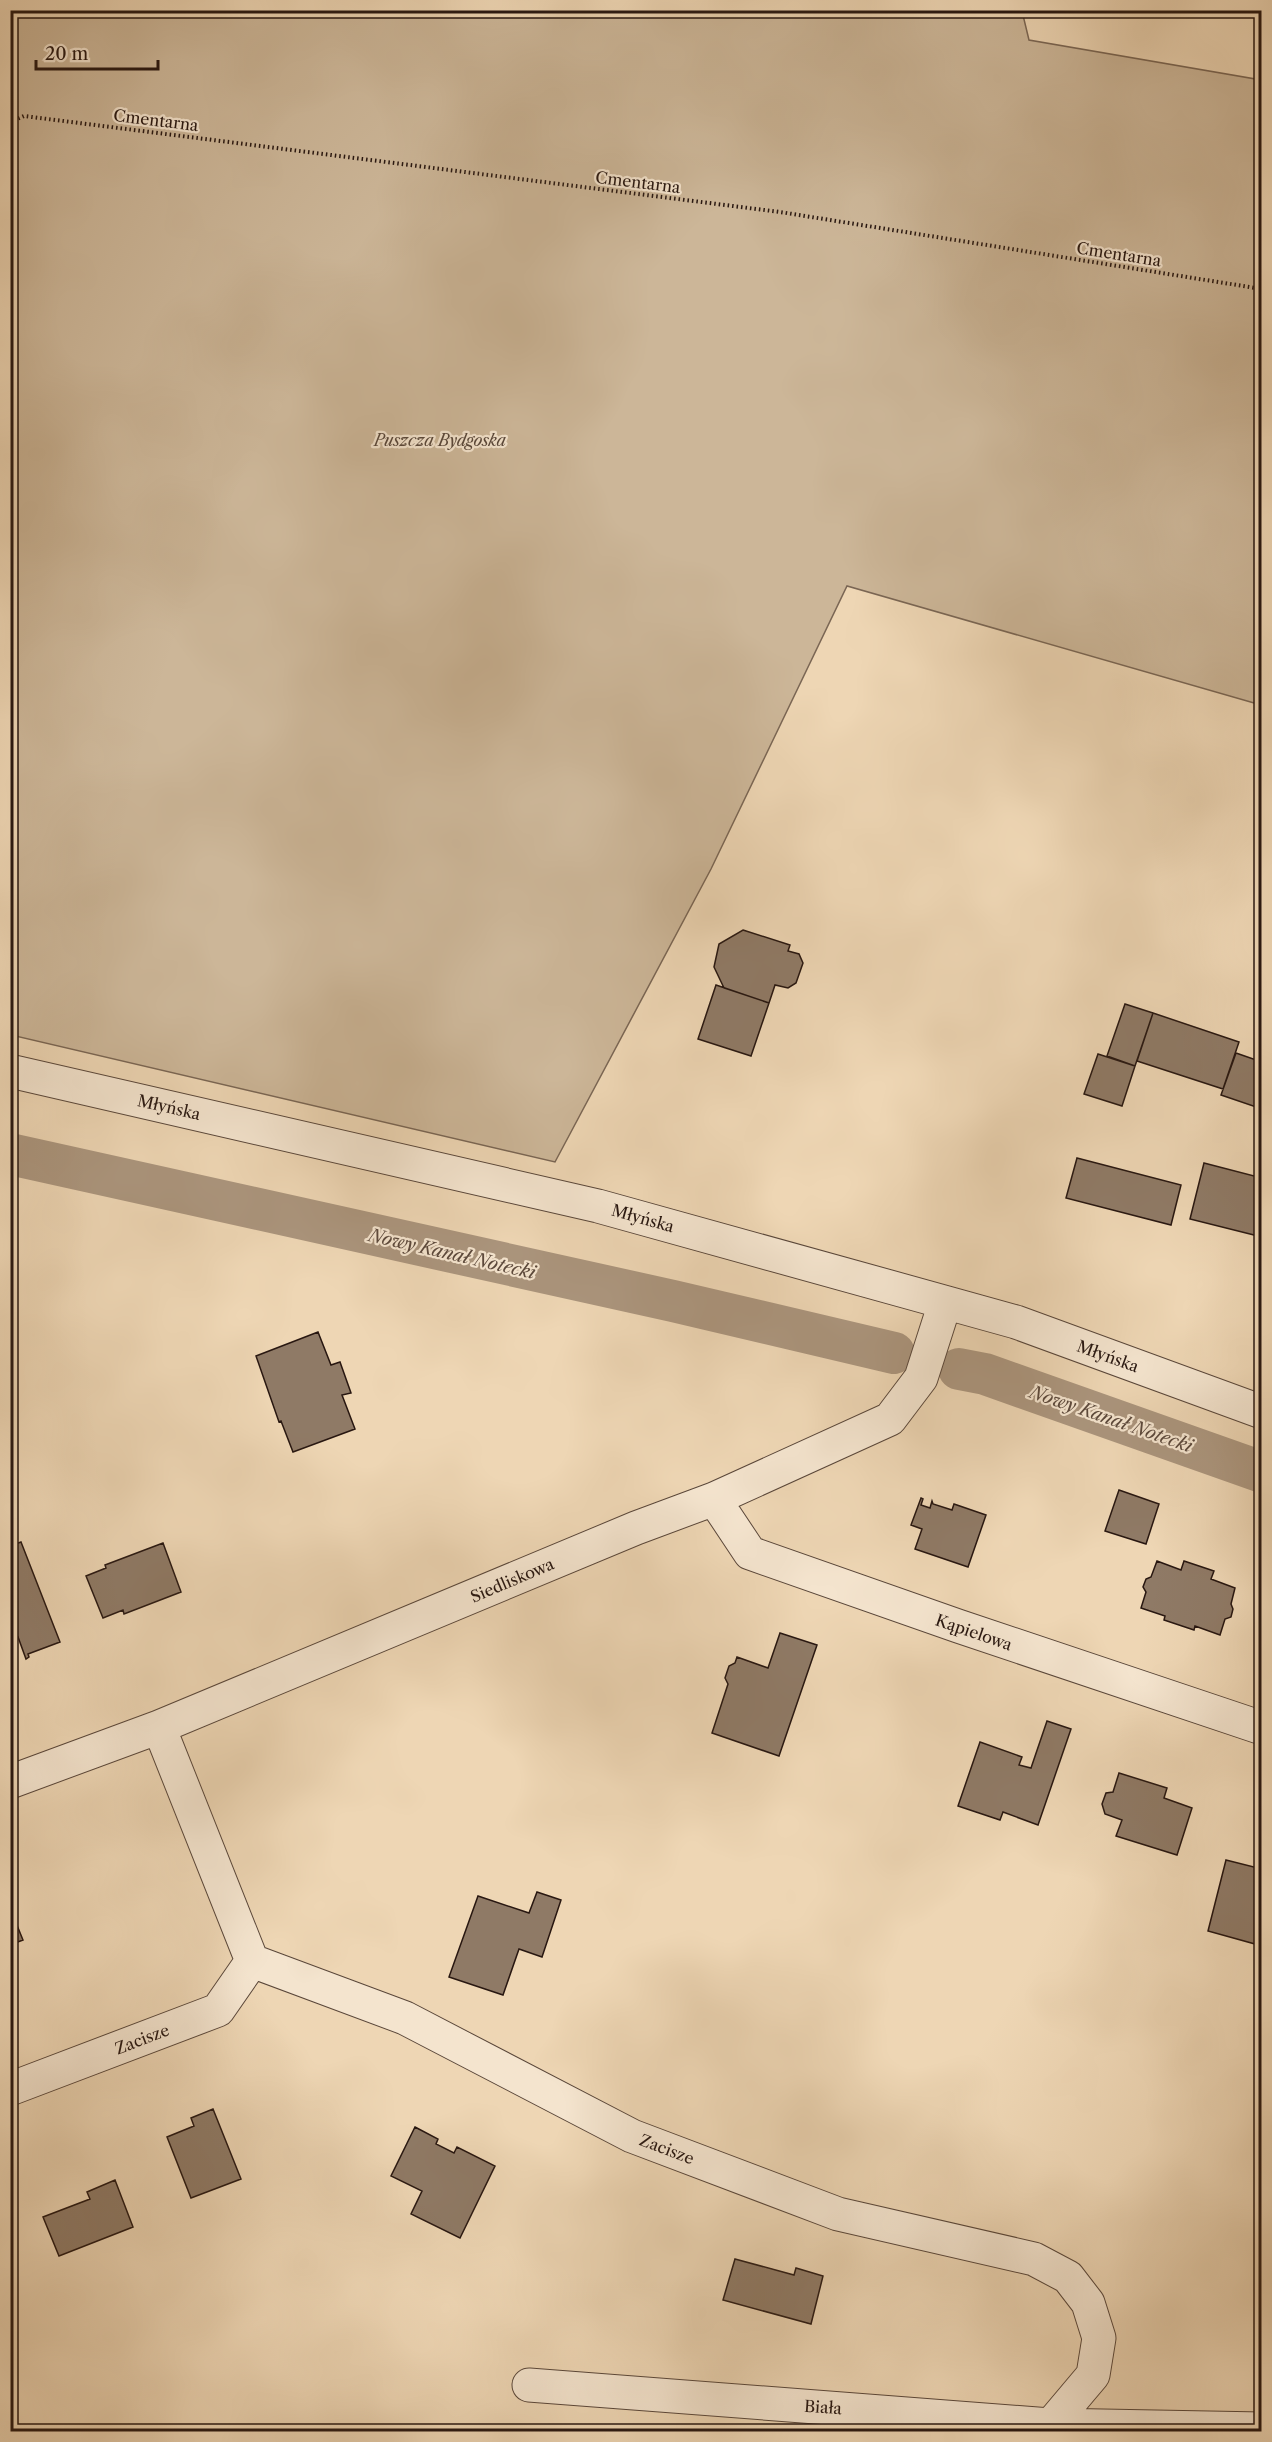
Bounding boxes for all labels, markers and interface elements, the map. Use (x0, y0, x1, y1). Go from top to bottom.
scale bar (36, 33, 158, 71)
text: 20 m (45, 43, 89, 65)
street label: Cmentarna (112, 105, 200, 135)
street label: Cmentarna (594, 167, 682, 197)
street label: Cmentarna (1075, 237, 1163, 271)
park label: Puszcza Bydgoska (372, 430, 507, 450)
street label: Młyńska (136, 1090, 203, 1124)
street label: Młyńska (609, 1200, 677, 1237)
water label: Nowy Kanał Notecki (364, 1224, 539, 1284)
street label: Młyńska (1074, 1336, 1142, 1377)
water label: Nowy Kanał Notecki (1025, 1380, 1197, 1458)
street label: Siedliskowa (467, 1553, 557, 1607)
street label: Kąpielowa (933, 1610, 1016, 1655)
street label: Zacisze (112, 2019, 172, 2058)
street label: Zacisze (637, 2130, 697, 2169)
street label: Biała (803, 2396, 843, 2418)

